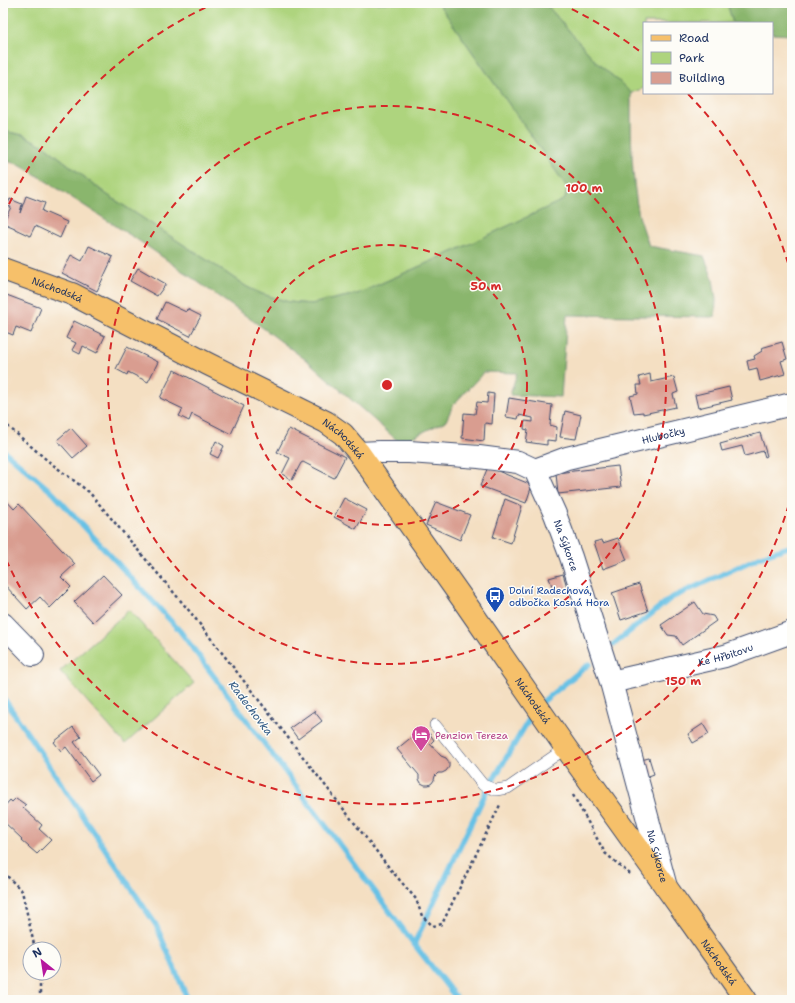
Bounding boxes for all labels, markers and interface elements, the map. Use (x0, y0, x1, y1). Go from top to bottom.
legend (643, 22, 773, 94)
text: Road (679, 30, 710, 46)
text: Park (679, 50, 705, 66)
text: Building (679, 70, 725, 86)
text: 100 m (566, 180, 603, 196)
street label: Náchodská (30, 274, 86, 306)
text: 50 m (471, 278, 502, 294)
centre of rings (380, 378, 394, 392)
street label: Náchodská (320, 416, 367, 462)
street label: Hlubočky (640, 424, 686, 447)
street label: Na Sýkorce (551, 518, 581, 573)
place label: Dolní Radechová, odbočka Kosná Hora (509, 584, 610, 609)
bus stop icon: Dolní Radechová, odbočka Kosná Hora (484, 585, 506, 613)
street label: Ke Hřbitovu (697, 640, 755, 669)
text: 150 m (665, 673, 701, 689)
street label: Náchodská (512, 675, 554, 727)
water label: Radechovka (225, 678, 276, 739)
hotel icon: Penzion Tereza (410, 724, 432, 752)
place label: Penzion Tereza (435, 729, 509, 742)
street label: Na Sýkorce (644, 828, 671, 884)
street label: Náchodská (698, 937, 740, 988)
north arrow (22, 941, 62, 981)
text: N (30, 944, 45, 961)

